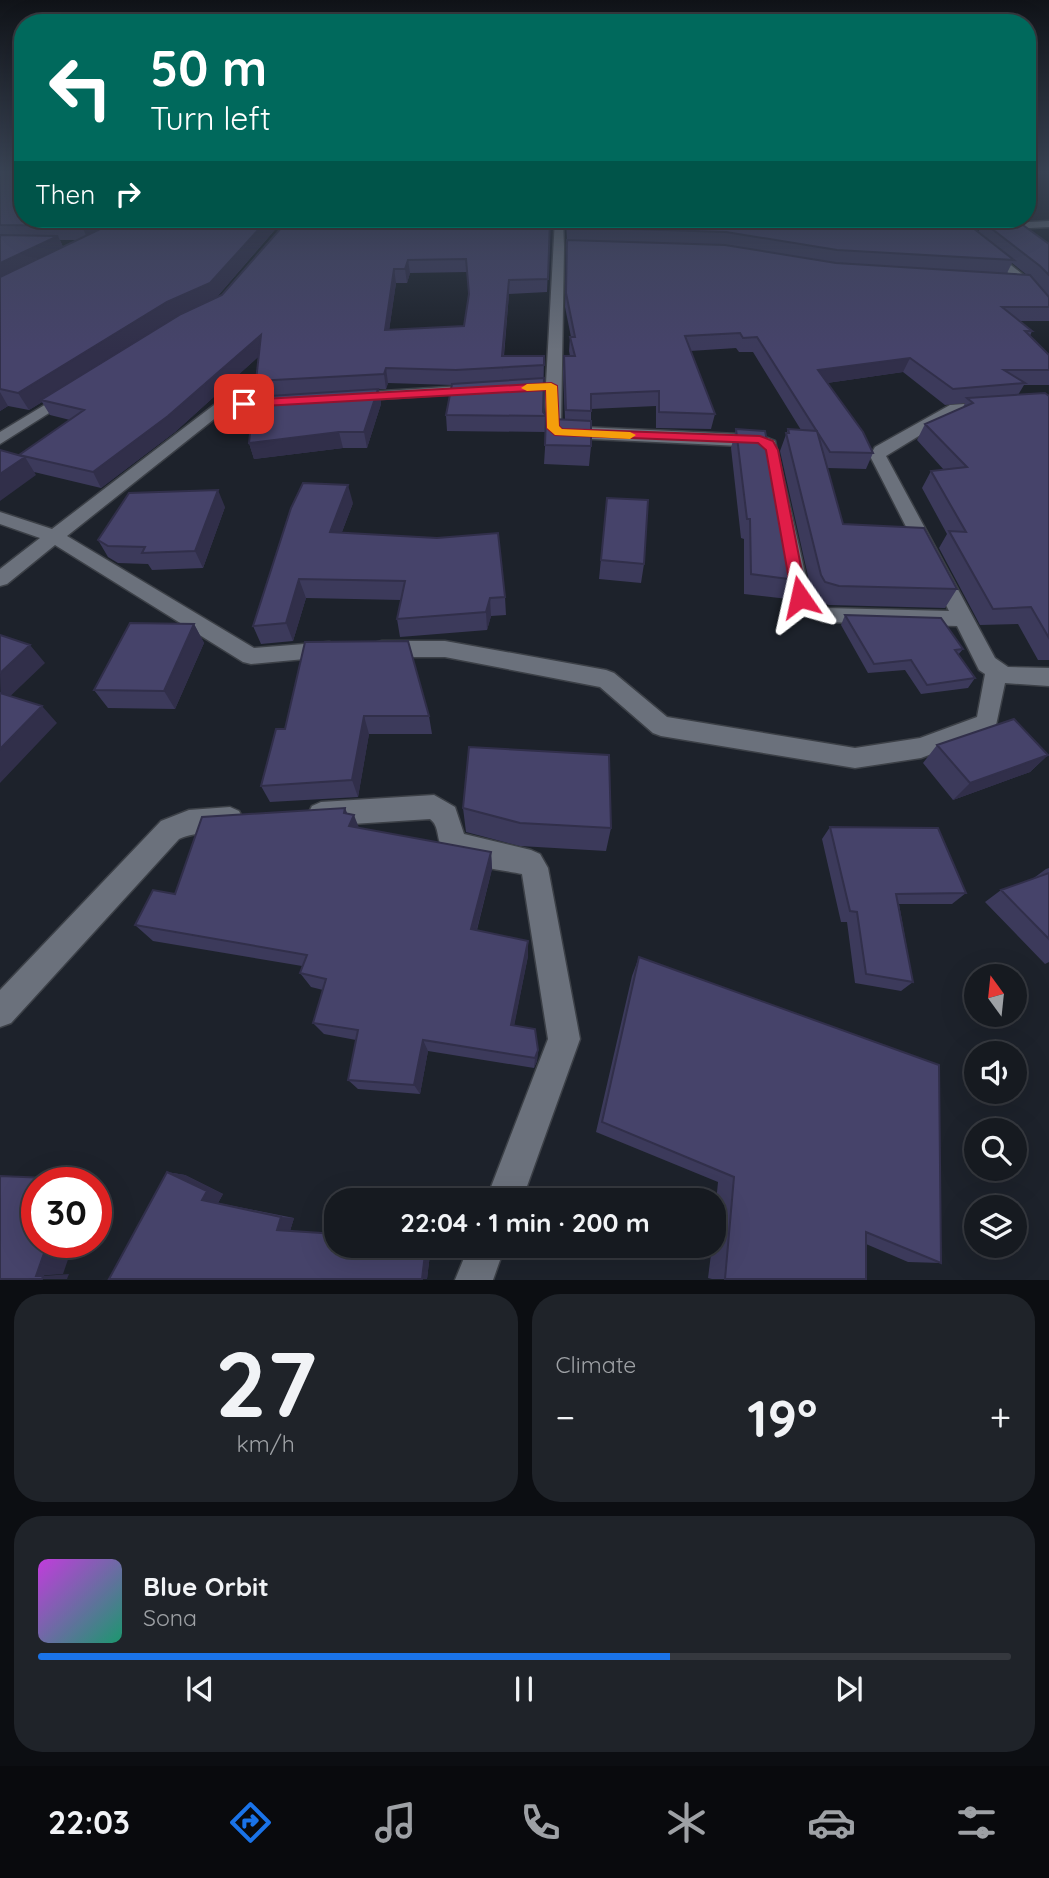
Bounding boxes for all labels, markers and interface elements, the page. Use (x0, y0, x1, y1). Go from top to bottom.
text: 50 m (150, 37, 267, 98)
icon: left (35, 42, 126, 133)
text: Turn left (150, 98, 271, 138)
icon: right (109, 175, 147, 213)
text: Then (35, 178, 95, 211)
pin (214, 374, 274, 434)
icon: arrive (225, 385, 263, 423)
position arrow (763, 560, 837, 634)
north arrow (964, 964, 1027, 1027)
map controls (964, 964, 1027, 1258)
button: sound (964, 1041, 1027, 1104)
button: search (964, 1118, 1027, 1181)
speed limit sign: 30 (21, 1167, 112, 1258)
button: layers (964, 1195, 1027, 1258)
text: 22:04 · 1 min · 200 m (400, 1206, 650, 1239)
text: 27 (215, 1326, 317, 1440)
text: Climate (556, 1350, 636, 1379)
text: 19° (747, 1385, 818, 1450)
text: − (556, 1393, 575, 1441)
text: + (990, 1393, 1011, 1441)
text: km/h (237, 1429, 295, 1458)
text: Blue Orbit (143, 1570, 269, 1603)
text: Sona (143, 1603, 197, 1632)
icon: previous (181, 1670, 219, 1708)
icon: pause (505, 1670, 543, 1708)
icon: next (830, 1670, 868, 1708)
icon: directions (226, 1798, 275, 1847)
icon: music (371, 1798, 420, 1847)
icon: phone (516, 1798, 565, 1847)
icon: climate (662, 1798, 711, 1847)
icon: car (807, 1798, 856, 1847)
icon: filters (952, 1798, 1001, 1847)
text: 22:03 (48, 1802, 130, 1842)

